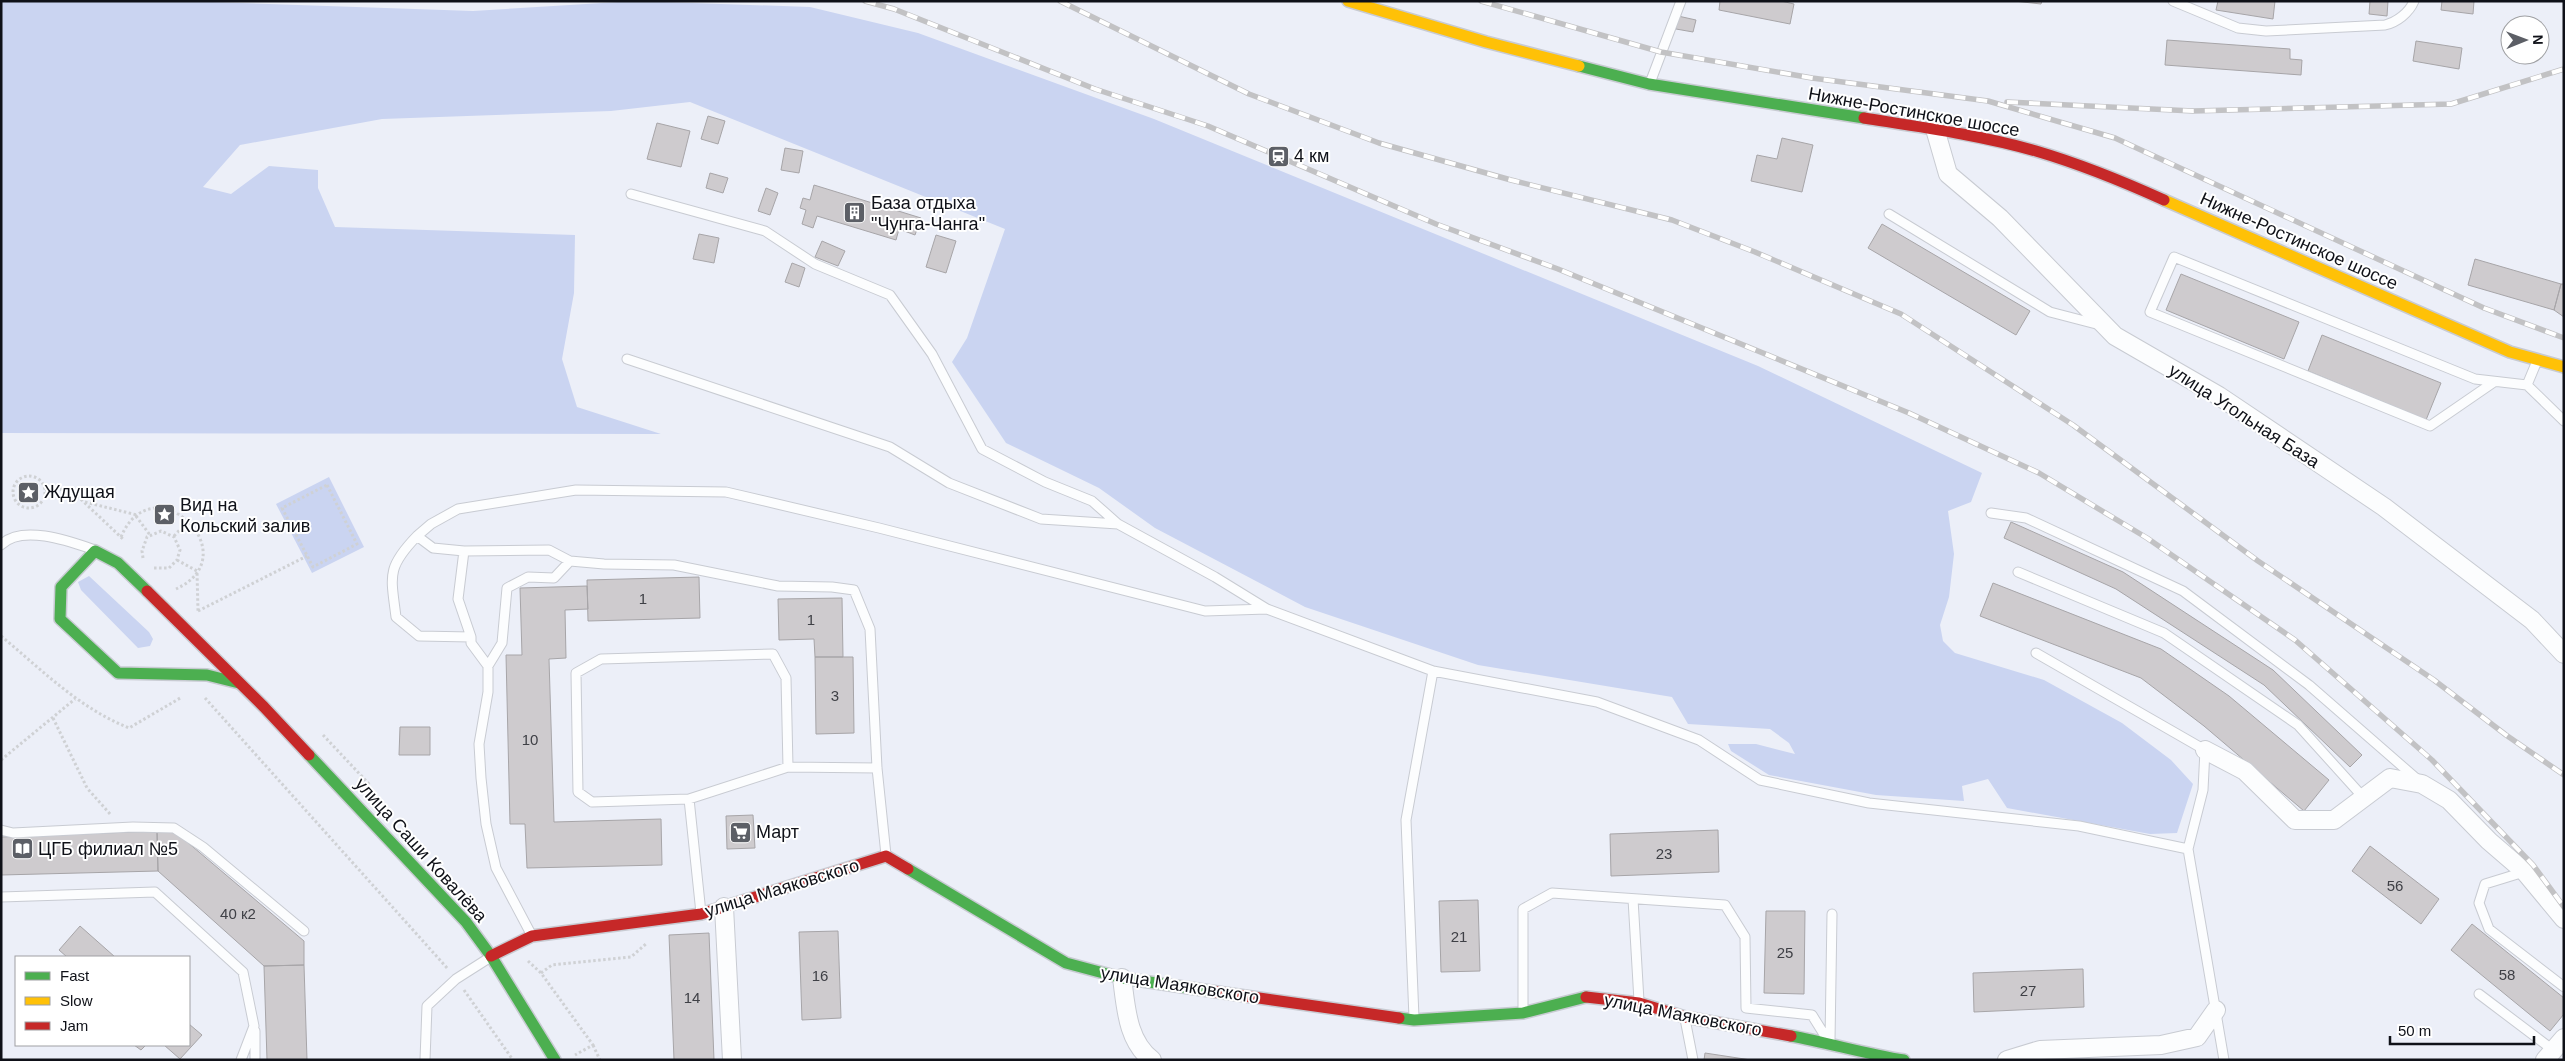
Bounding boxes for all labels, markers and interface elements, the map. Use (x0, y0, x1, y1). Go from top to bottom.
north arrow (2500, 15, 2550, 65)
text: N (2530, 35, 2546, 45)
street label: Нижне-Ростинское шоссе (1807, 84, 2021, 140)
station icon: 4 км (1266, 144, 1290, 168)
place label: 4 км (1294, 146, 1329, 166)
street label: Нижне-Ростинское шоссе (2197, 188, 2401, 294)
place label: База отдыха "Чунга-Чанга" (871, 193, 985, 234)
building icon: База отдыха "Чунга-Чанга" (843, 201, 867, 225)
street label: улица Угольная База (2165, 360, 2324, 473)
place icon: Ждущая (16, 480, 40, 504)
place label: Ждущая (44, 482, 115, 502)
place label: Вид на Кольский залив (180, 495, 310, 536)
place icon: Вид на Кольский залив (152, 503, 176, 527)
house number: 1 (639, 590, 647, 607)
house number: 1 (807, 611, 815, 628)
house number: 3 (831, 687, 839, 704)
house number: 10 (522, 731, 538, 748)
street label: улица Саши Ковалёва (351, 774, 492, 927)
supermarket icon: Март (728, 820, 752, 844)
place label: Март (756, 822, 799, 842)
library icon: ЦГБ филиал №5 (10, 837, 34, 861)
place label: ЦГБ филиал №5 (38, 839, 178, 859)
house number: 23 (1656, 845, 1672, 862)
street label: улица Маяковского (702, 855, 862, 921)
house number: 56 (2387, 877, 2403, 894)
house number: 40 к2 (220, 905, 256, 922)
house number: 21 (1451, 928, 1467, 945)
house number: 25 (1777, 944, 1793, 961)
legend (15, 956, 190, 1046)
street label: улица Маяковского (1099, 963, 1261, 1007)
house number: 58 (2499, 966, 2515, 983)
text: Fast (60, 967, 90, 984)
house number: 16 (812, 967, 828, 984)
house number: 27 (2020, 982, 2036, 999)
house number: 14 (684, 989, 700, 1006)
street label: улица Маяковского (1602, 990, 1764, 1040)
text: Slow (60, 992, 93, 1009)
scale bar (2390, 1014, 2534, 1046)
text: Jam (60, 1017, 88, 1034)
text: 50 m (2398, 1022, 2431, 1039)

